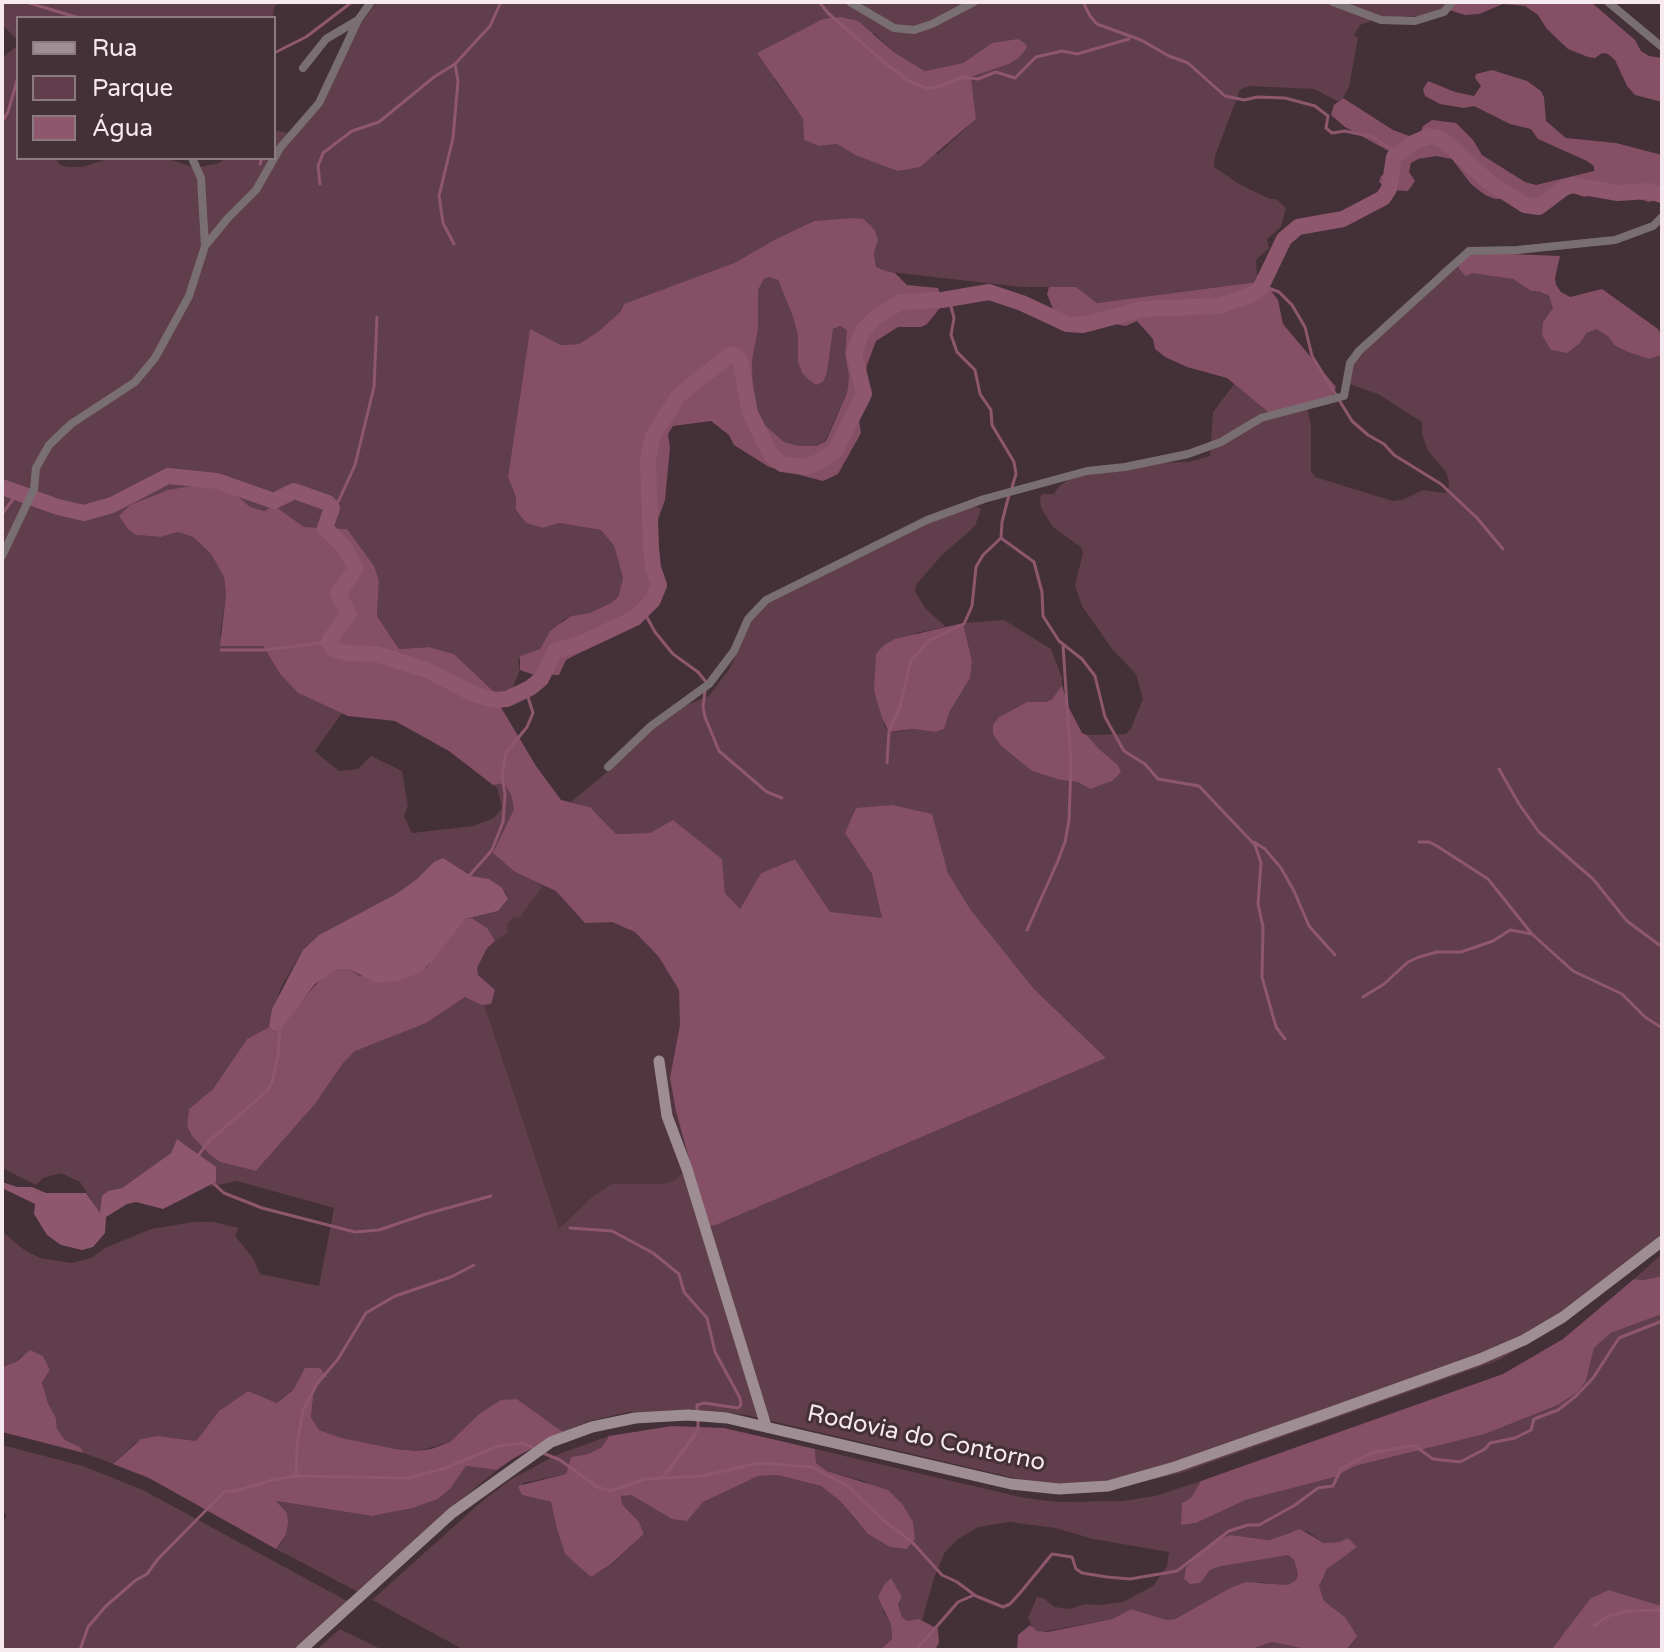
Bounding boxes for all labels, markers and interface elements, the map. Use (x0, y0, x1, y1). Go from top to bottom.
legend (16, 16, 276, 160)
text: Rua (92, 34, 137, 63)
text: Parque (92, 74, 173, 103)
text: Água (92, 114, 153, 143)
street label: Rodovia do Contorno (804, 1400, 1048, 1478)

